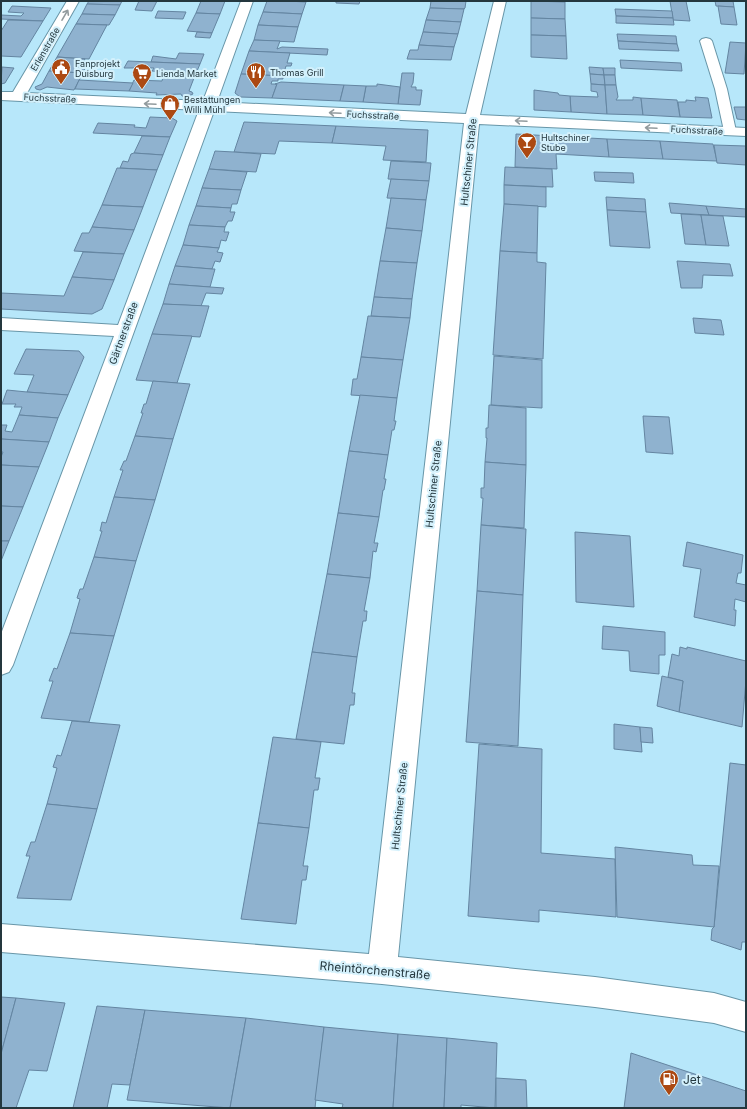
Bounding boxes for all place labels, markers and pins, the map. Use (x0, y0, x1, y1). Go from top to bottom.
public building icon: Fanprojekt Duisburg (50, 57, 72, 85)
place label: Fanprojekt Duisburg (75, 58, 120, 79)
restaurant icon: Thomas Grill (245, 61, 267, 89)
supermarket icon: Lienda Market (131, 62, 153, 90)
place label: Thomas Grill (270, 67, 324, 78)
place label: Lienda Market (156, 68, 217, 79)
shop icon: Bestattungen Willi Mühl (159, 93, 181, 121)
place label: Bestattungen Willi Mühl (184, 94, 240, 115)
bar icon: Hultschiner Stube (516, 131, 538, 159)
place label: Hultschiner Stube (541, 132, 590, 153)
fuel station icon: Jet (658, 1068, 680, 1096)
place label: Jet (683, 1072, 701, 1087)

